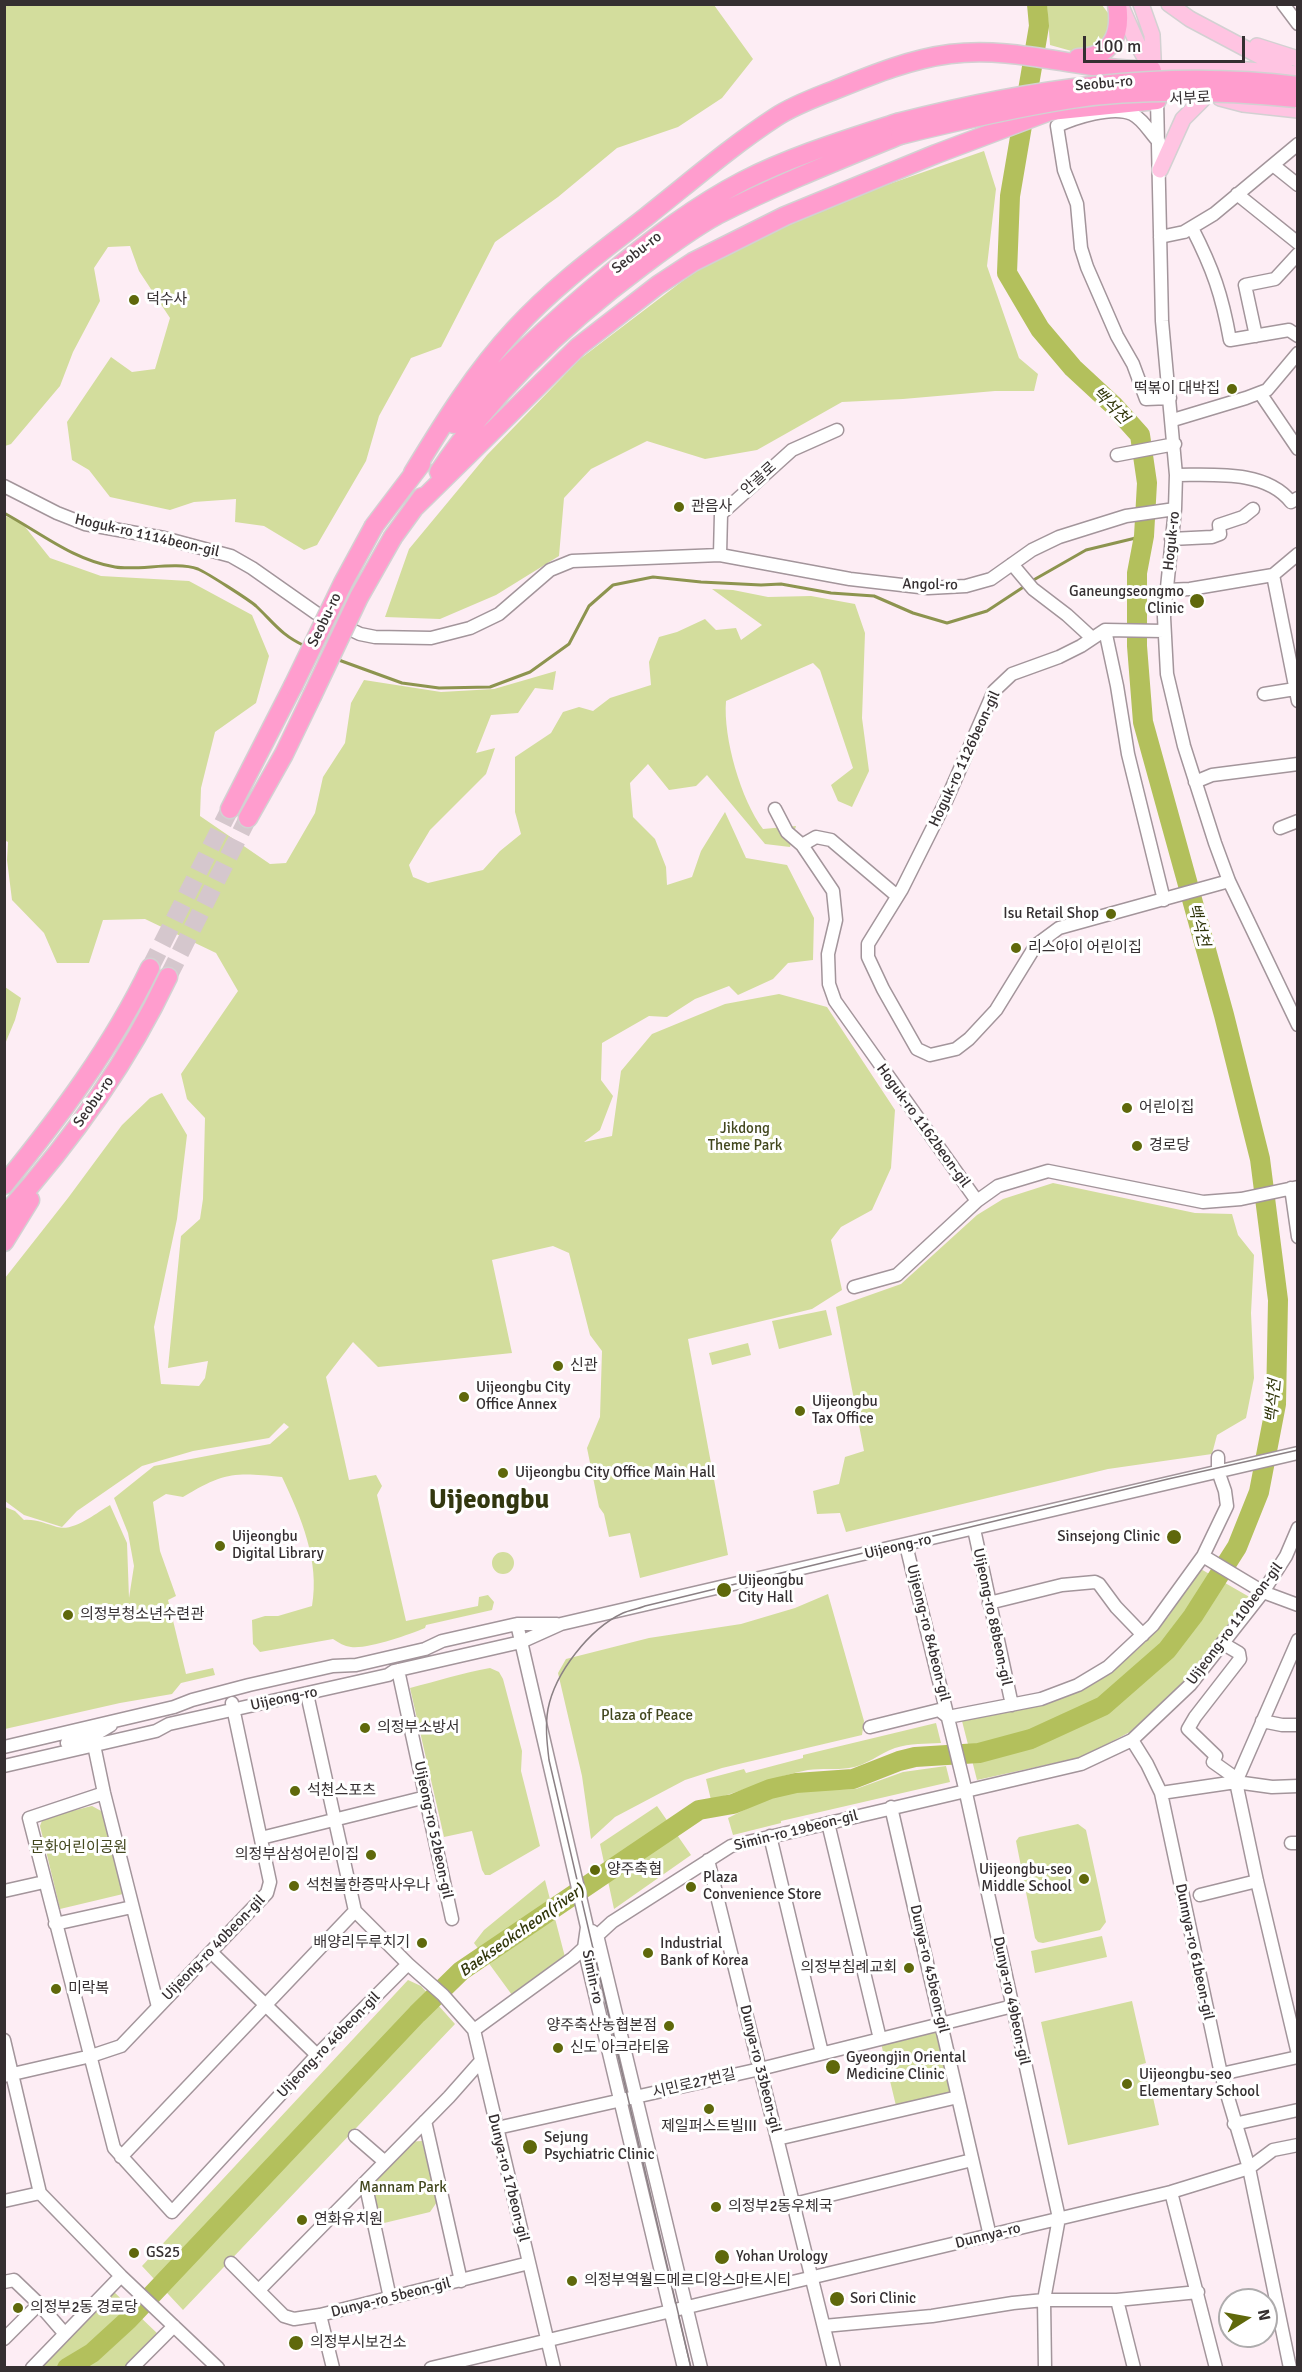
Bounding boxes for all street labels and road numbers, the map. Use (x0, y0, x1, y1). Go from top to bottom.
street label: Seobu-ro (1074, 73, 1134, 95)
street label: 서부로 (1169, 89, 1211, 109)
street label: Seobu-ro (609, 228, 665, 278)
street label: 안골로 (738, 458, 780, 500)
street label: Hoguk-ro (1160, 510, 1184, 572)
street label: Hoguk-ro 1114beon-gil (73, 511, 221, 561)
street label: Angol-ro (902, 576, 958, 594)
street label: Seobu-ro (304, 590, 346, 650)
street label: Hoguk-ro 1126beon-gil (926, 688, 1004, 830)
street label: Hoguk-ro 1162beon-gil (872, 1061, 974, 1191)
street label: Seobu-ro (70, 1073, 118, 1131)
street label: Uijeong-ro (863, 1531, 933, 1563)
street label: Uijeong-ro 88beon-gil (969, 1546, 1015, 1688)
street label: Uijeong-ro 110beon-gil (1183, 1559, 1287, 1689)
street label: Uijeong-ro 84beon-gil (902, 1563, 954, 1703)
street label: Uijeong-ro (249, 1683, 319, 1715)
street label: Uijeong-ro 52beon-gil (410, 1759, 456, 1901)
street label: Simin-ro 19beon-gil (732, 1807, 860, 1855)
street label: Dunnya-ro 61beon-gil (1171, 1882, 1217, 2022)
street label: Uijeong-ro 40beon-gil (159, 1891, 269, 2005)
street label: Dunya-ro 45beon-gil (905, 1903, 953, 2035)
street label: Dunya-ro 49beon-gil (989, 1935, 1033, 2067)
street label: Simin-ro (577, 1948, 607, 2006)
street label: Uijeong-ro 46beon-gil (274, 1988, 384, 2102)
street label: Dunya-ro 33beon-gil (735, 2003, 785, 2135)
street label: 시민로27번길 (650, 2066, 738, 2102)
street label: Dunya-ro 17beon-gil (483, 2112, 533, 2244)
street label: Dunnya-ro (953, 2219, 1023, 2253)
street label: Dunya-ro 5beon-gil (329, 2274, 453, 2322)

